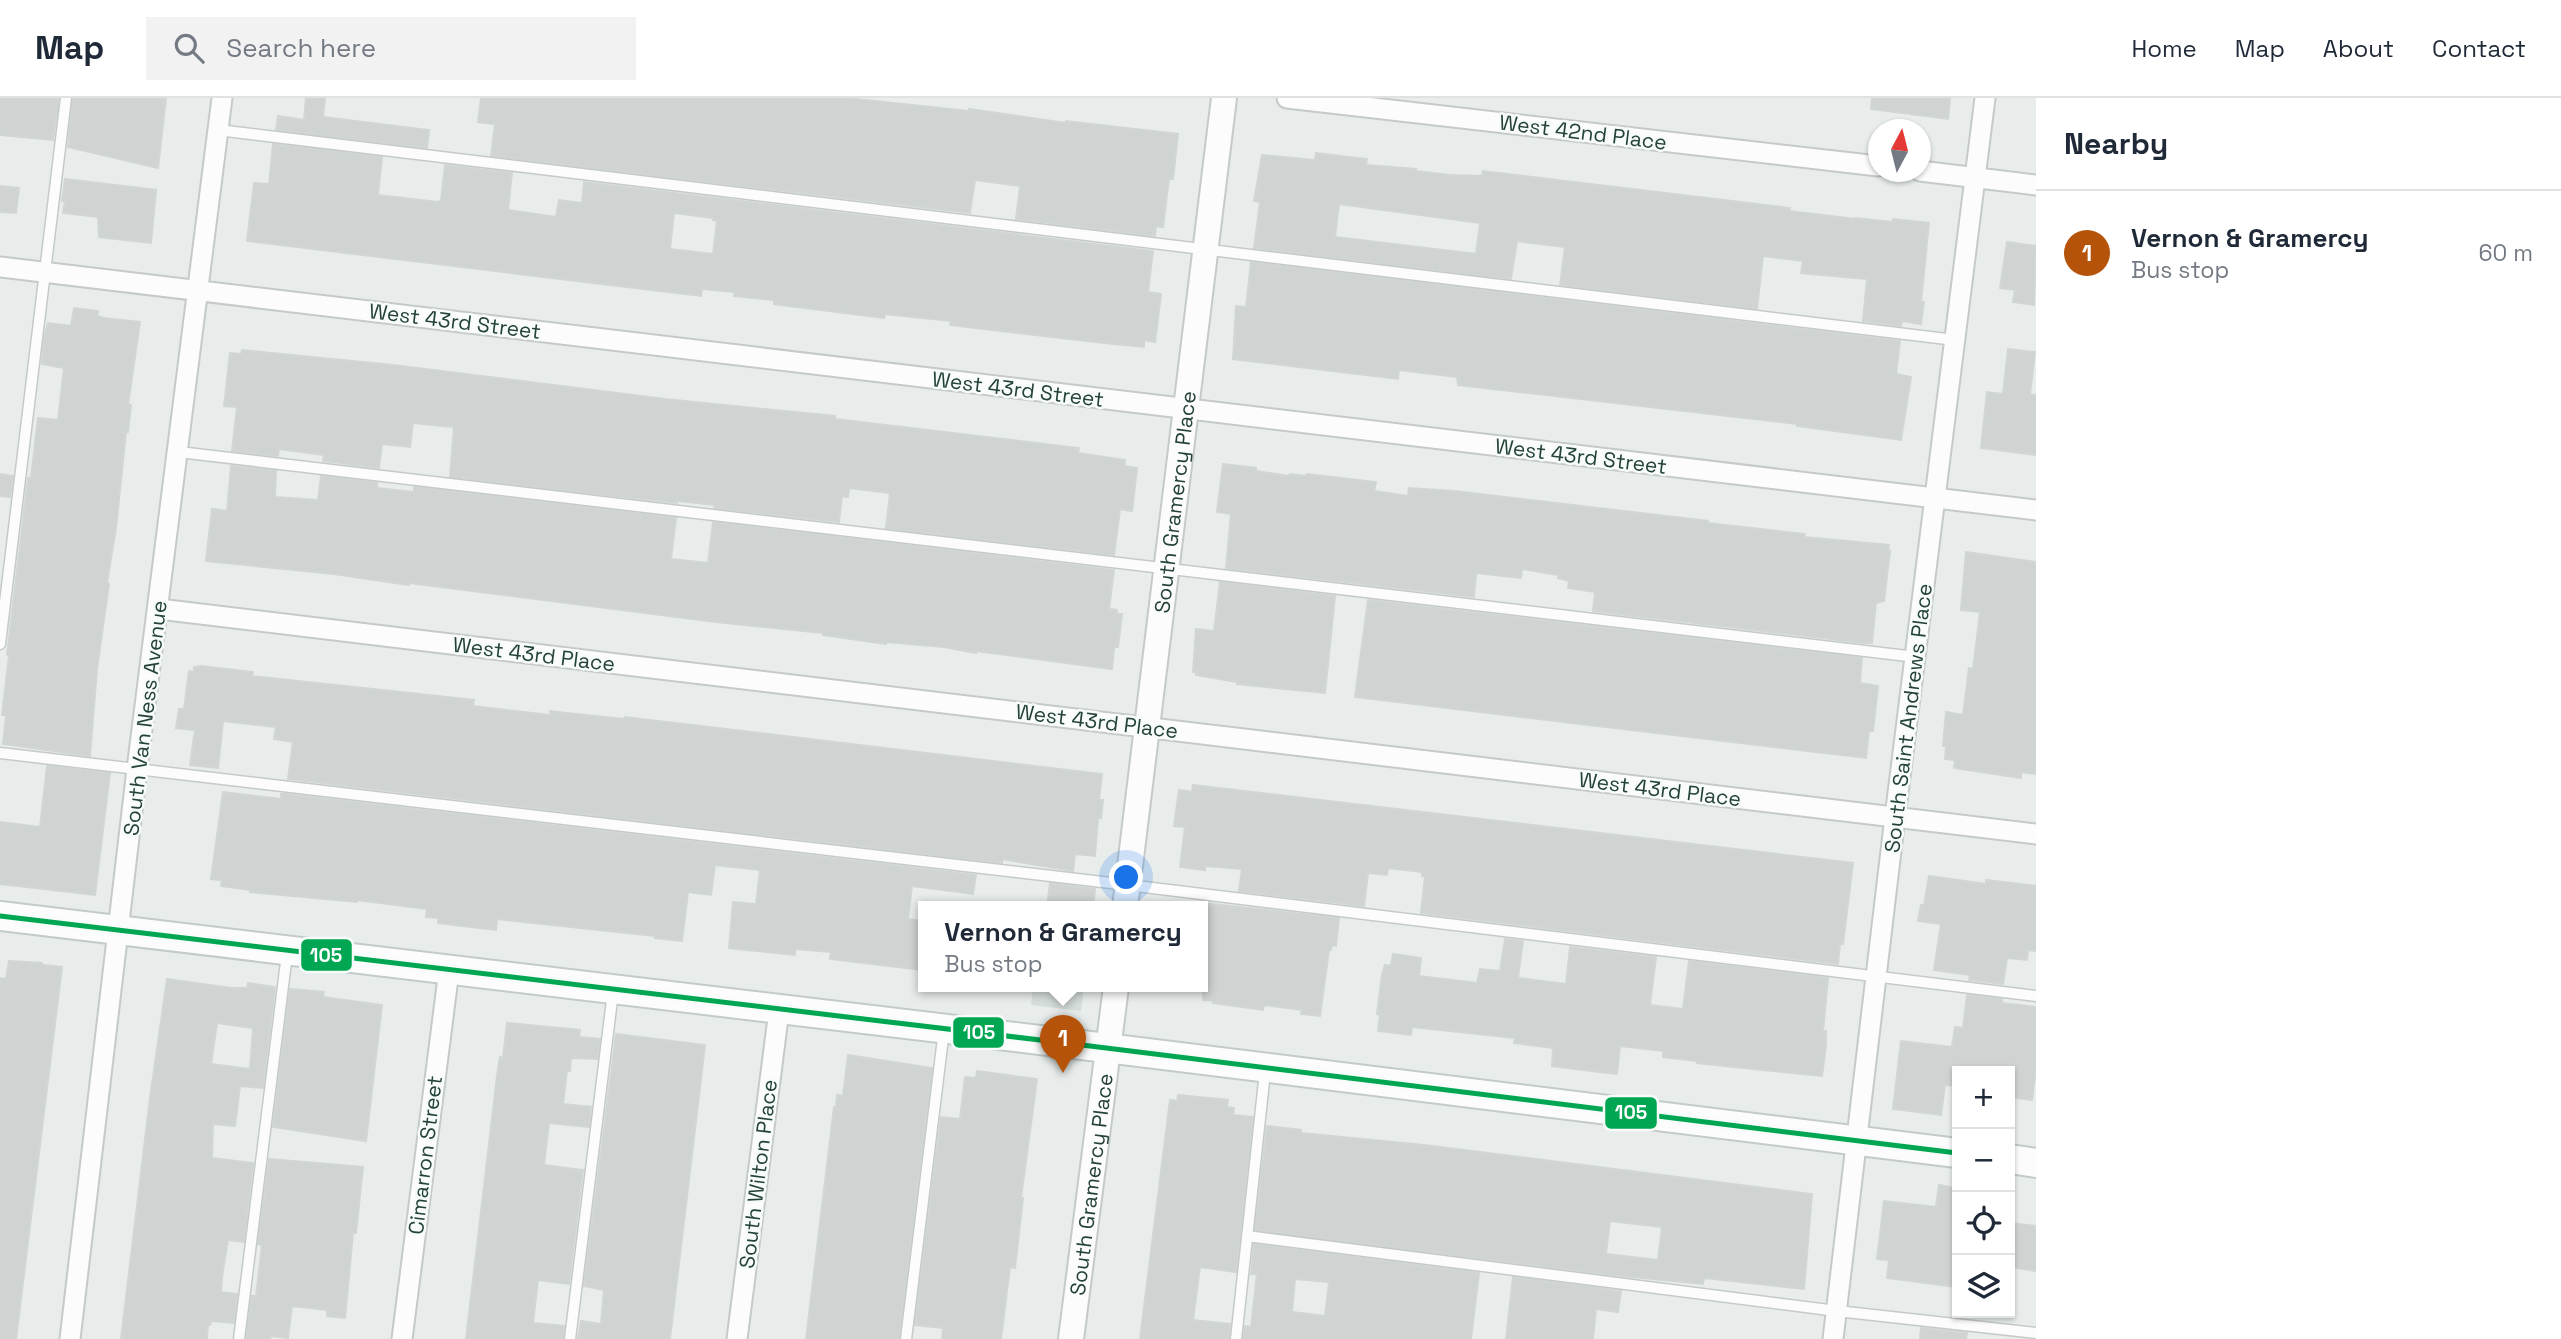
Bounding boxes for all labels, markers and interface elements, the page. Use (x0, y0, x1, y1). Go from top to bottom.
search box (146, 17, 636, 80)
text: Map (35, 27, 104, 69)
icon: search (170, 29, 208, 67)
text: Search here (226, 31, 376, 65)
text: Home (2131, 33, 2197, 64)
text: Map (2235, 33, 2285, 64)
text: About (2323, 33, 2394, 64)
text: Contact (2432, 33, 2526, 64)
street label: West 42nd Place (1498, 108, 1668, 156)
north arrow (1868, 119, 1931, 182)
text: Nearby (2064, 124, 2168, 163)
text: Vernon & Gramercy (2131, 221, 2369, 255)
text: 1 (2082, 238, 2092, 268)
text: 60 m (2478, 238, 2533, 268)
text: Bus stop (2131, 255, 2229, 285)
street label: West 43rd Street (368, 297, 542, 345)
street label: West 43rd Street (931, 365, 1105, 413)
street label: South Gramercy Place (1148, 389, 1202, 615)
street label: West 43rd Street (1494, 432, 1668, 480)
street label: South Saint Andrews Place (1878, 582, 1938, 854)
street label: South Van Ness Avenue (117, 599, 173, 837)
street label: West 43rd Place (451, 631, 617, 677)
street label: West 43rd Place (1014, 698, 1180, 744)
street label: West 43rd Place (1577, 766, 1743, 812)
your location (1109, 860, 1143, 894)
popup (918, 901, 1208, 992)
text: Vernon & Gramercy (944, 915, 1182, 949)
line badge: 105 (300, 938, 353, 972)
text: 105 (310, 943, 342, 968)
text: Bus stop (944, 949, 1043, 979)
pin: 1 (1040, 1015, 1086, 1073)
line badge: 105 (952, 1016, 1005, 1049)
text: 105 (963, 1020, 995, 1045)
map controls (1952, 1066, 2015, 1318)
button: + (1952, 1066, 2015, 1129)
street label: South Gramercy Place (1063, 1072, 1118, 1297)
street label: Cimarron Street (402, 1074, 448, 1236)
street label: South Wilton Place (733, 1078, 783, 1270)
line badge: 105 (1604, 1096, 1658, 1130)
text: 105 (1615, 1100, 1647, 1125)
button: − (1952, 1129, 2015, 1192)
button: locate (1952, 1192, 2015, 1255)
button: layers (1952, 1255, 2015, 1318)

